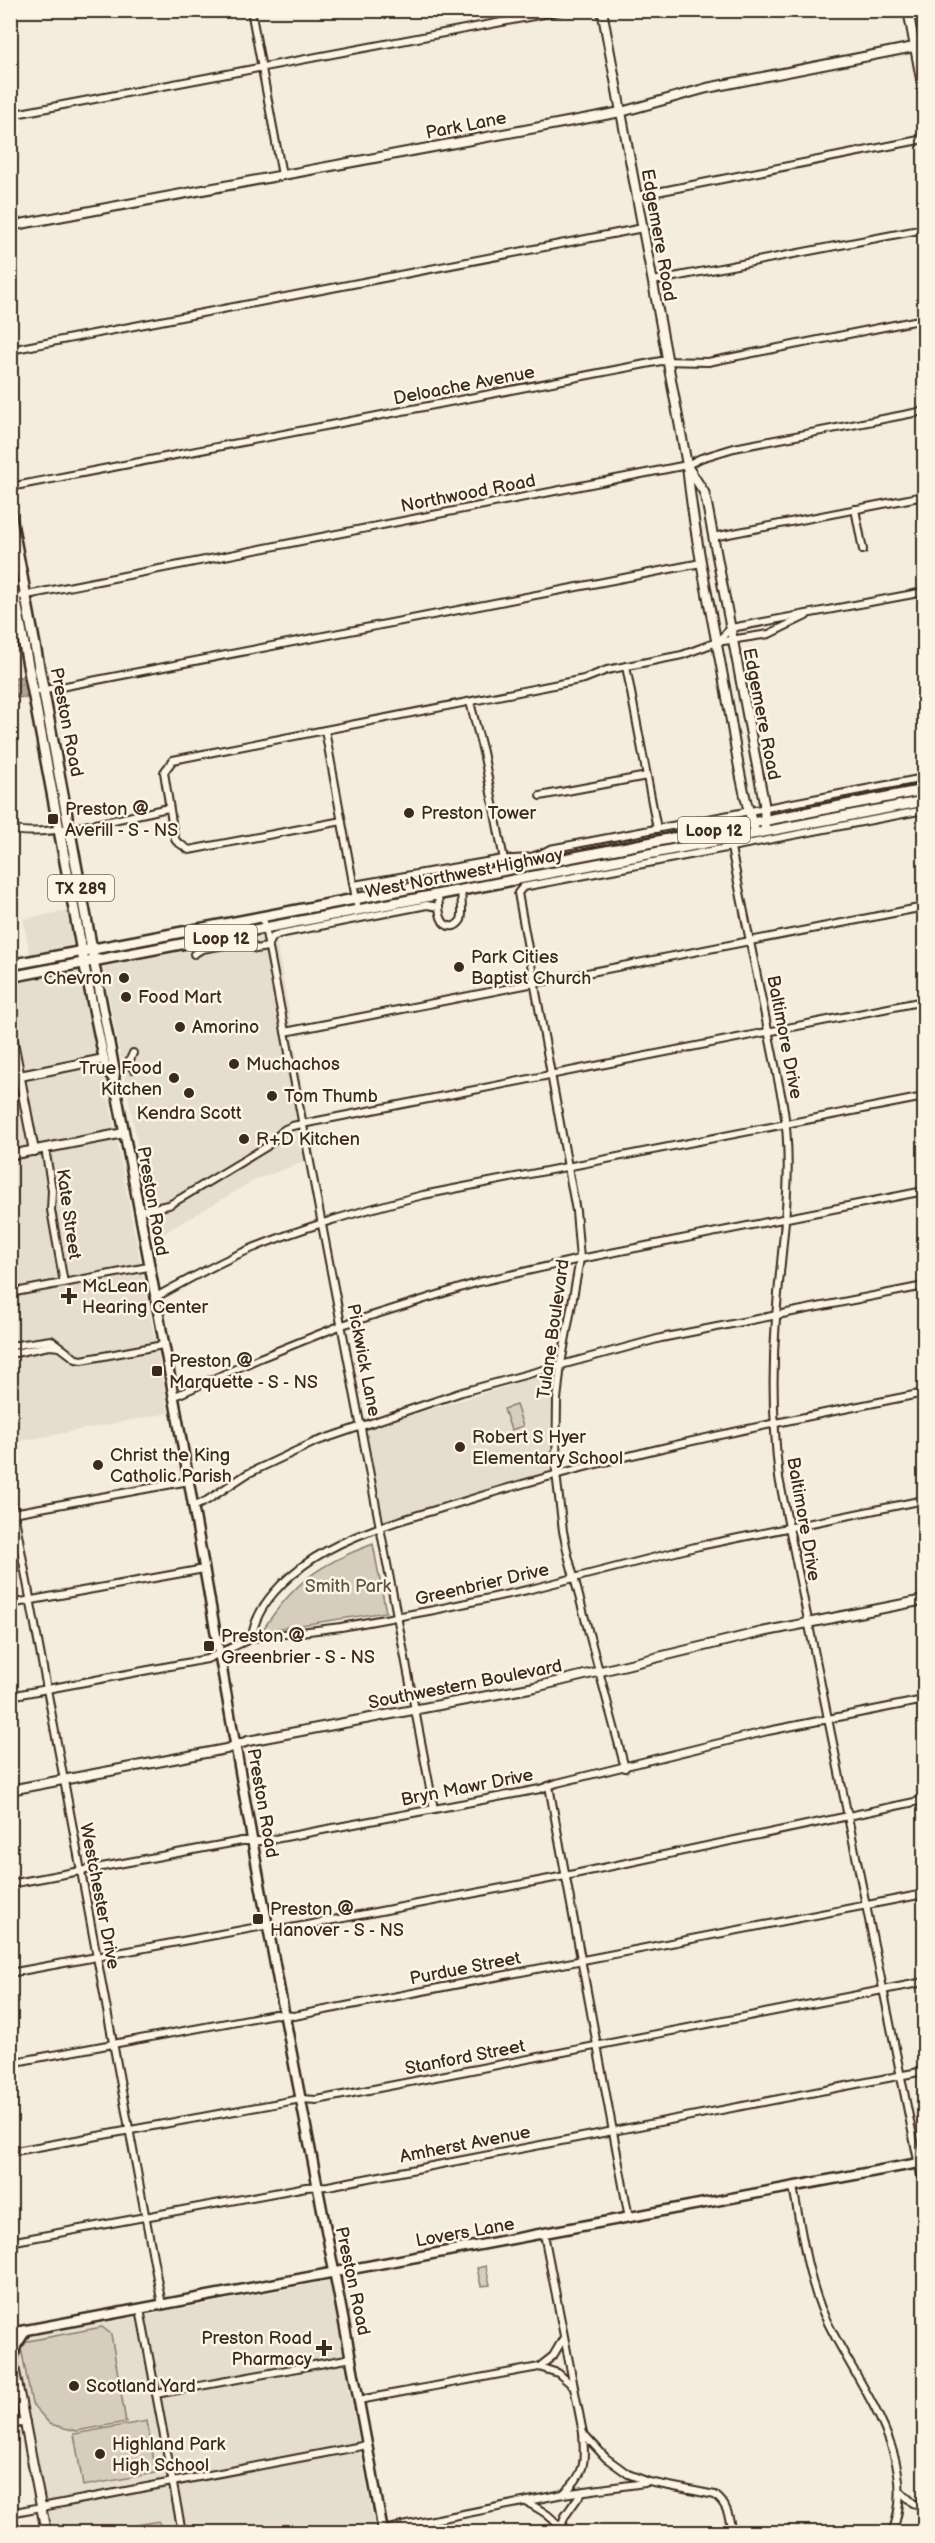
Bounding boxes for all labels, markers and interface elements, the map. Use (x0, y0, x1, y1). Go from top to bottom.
street label: Park Lane (424, 107, 509, 144)
street label: Edgemere Road (637, 167, 680, 303)
street label: Deloache Avenue (392, 361, 537, 409)
street label: Northwood Road (399, 470, 537, 517)
street label: Edgemere Road (738, 646, 785, 782)
street label: Preston Road (46, 666, 87, 778)
place label: Preston @ Averill - S - NS (65, 799, 178, 841)
place label: Preston Tower (421, 803, 536, 824)
marker: Preston Tower (402, 806, 416, 820)
marker: Preston @ Averill - S - NS (46, 812, 60, 826)
road number: Loop 12 (678, 817, 750, 843)
street label: West Northwest Highway (363, 844, 566, 903)
road number: TX 289 (48, 875, 114, 901)
road number: Loop 12 (185, 925, 257, 951)
place label: Park Cities Baptist Church (471, 947, 591, 989)
marker: Park Cities Baptist Church (452, 960, 466, 974)
place label: Chevron (44, 968, 112, 989)
marker: Chevron (117, 971, 131, 985)
street label: Baltimore Drive (762, 974, 807, 1101)
place label: Food Mart (138, 987, 222, 1008)
marker: Food Mart (119, 990, 133, 1004)
place label: Amorino (192, 1017, 259, 1038)
marker: Amorino (173, 1020, 187, 1034)
place label: Muchachos (246, 1054, 340, 1075)
marker: Muchachos (227, 1057, 241, 1071)
place label: True Food Kitchen (79, 1058, 162, 1100)
marker: True Food Kitchen (167, 1071, 181, 1085)
marker: Kendra Scott (182, 1086, 196, 1100)
place label: Tom Thumb (284, 1086, 378, 1107)
marker: Tom Thumb (265, 1089, 279, 1103)
place label: Kendra Scott (137, 1103, 242, 1124)
place label: R+D Kitchen (256, 1129, 360, 1150)
marker: R+D Kitchen (237, 1132, 251, 1146)
street label: Preston Road (133, 1145, 172, 1257)
street label: Kate Street (52, 1167, 85, 1261)
street label: Tulane Boulevard (533, 1258, 574, 1400)
place label: McLean Hearing Center (82, 1276, 208, 1318)
marker: McLean Hearing Center (60, 1287, 78, 1305)
street label: Pickwick Lane (342, 1302, 385, 1419)
place label: Preston @ Marquette - S - NS (169, 1351, 318, 1393)
marker: Preston @ Marquette - S - NS (150, 1364, 164, 1378)
place label: Robert S Hyer Elementary School (472, 1427, 623, 1469)
marker: Robert S Hyer Elementary School (453, 1440, 467, 1454)
place label: Christ the King Catholic Parish (110, 1445, 232, 1487)
street label: Baltimore Drive (782, 1456, 825, 1583)
marker: Christ the King Catholic Parish (91, 1458, 105, 1472)
street label: Greenbrier Drive (413, 1559, 551, 1610)
park label: Smith Park (305, 1576, 391, 1597)
place label: Preston @ Greenbrier - S - NS (221, 1626, 375, 1668)
marker: Preston @ Greenbrier - S - NS (202, 1639, 216, 1653)
street label: Southwestern Boulevard (366, 1655, 564, 1714)
street label: Preston Road (243, 1747, 282, 1859)
street label: Bryn Mawr Drive (399, 1764, 535, 1811)
street label: Westchester Drive (75, 1821, 124, 1971)
place label: Preston @ Hanover - S - NS (270, 1899, 404, 1941)
marker: Preston @ Hanover - S - NS (251, 1912, 265, 1926)
street label: Purdue Street (408, 1947, 523, 1990)
street label: Stanford Street (403, 2035, 527, 2079)
street label: Amherst Avenue (398, 2121, 533, 2167)
street label: Lovers Lane (414, 2213, 517, 2252)
street label: Preston Road (331, 2225, 374, 2337)
place label: Preston Road Pharmacy (201, 2328, 313, 2370)
marker: Preston Road Pharmacy (317, 2341, 331, 2355)
place label: Scotland Yard (86, 2376, 196, 2397)
marker: Scotland Yard (67, 2379, 81, 2393)
place label: Highland Park High School (112, 2434, 225, 2476)
marker: Highland Park High School (93, 2447, 107, 2461)

